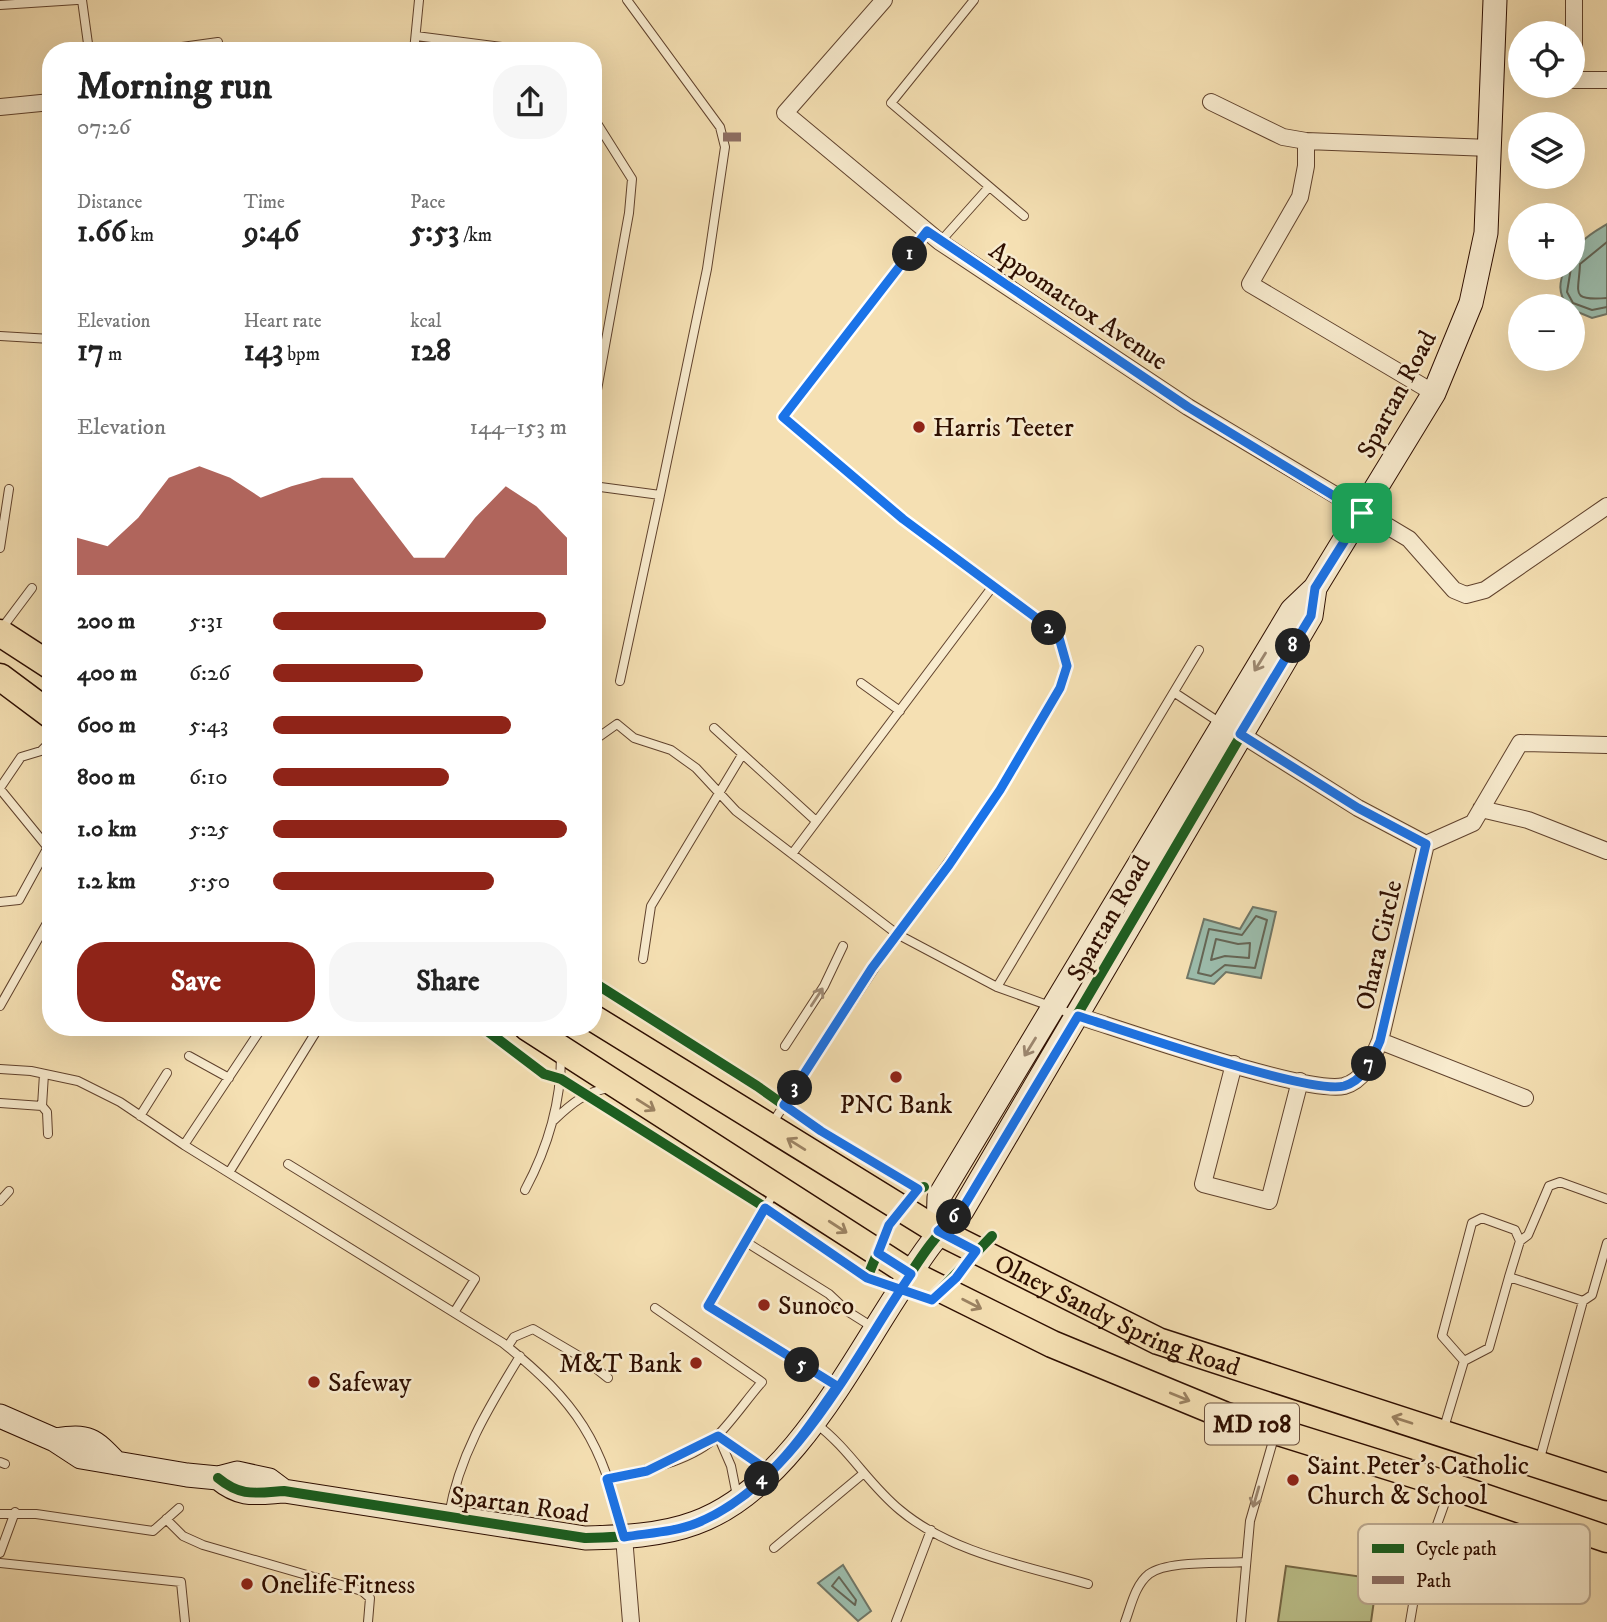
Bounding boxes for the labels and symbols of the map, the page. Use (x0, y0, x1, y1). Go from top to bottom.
street label: Appomattox Avenue (983, 234, 1174, 378)
pin: 1 (892, 236, 928, 272)
street label: Spartan Road (1350, 325, 1445, 464)
place label: Harris Teeter (933, 412, 1074, 445)
marker: Harris Teeter (911, 419, 927, 435)
pin (1332, 483, 1392, 543)
pin: 2 (1032, 610, 1066, 646)
pin: 8 (1276, 628, 1310, 664)
one-way arrow (1253, 652, 1267, 672)
street label: Spartan Road (1060, 850, 1159, 988)
street label: Ohara Circle (1348, 877, 1410, 1014)
one-way arrow (810, 988, 824, 1008)
one-way arrow (1023, 1037, 1037, 1056)
pin: 7 (1352, 1046, 1386, 1082)
marker: PNC Bank (888, 1069, 904, 1085)
pin: 3 (778, 1070, 812, 1106)
place label: PNC Bank (839, 1089, 953, 1122)
one-way arrow (635, 1098, 655, 1112)
one-way arrow (787, 1137, 807, 1151)
pin: 6 (936, 1200, 972, 1234)
one-way arrow (827, 1220, 847, 1234)
street label: Olney Sandy Spring Road (989, 1247, 1244, 1385)
place label: Sunoco (778, 1290, 854, 1323)
marker: Sunoco (756, 1297, 772, 1313)
one-way arrow (961, 1298, 982, 1312)
place label: M&T Bank (559, 1348, 682, 1381)
pin: 5 (784, 1348, 820, 1382)
marker: M&T Bank (688, 1355, 704, 1371)
place label: Safeway (328, 1367, 412, 1400)
marker: Safeway (306, 1374, 322, 1390)
one-way arrow (1168, 1391, 1190, 1404)
road number: MD 108 (1205, 1404, 1299, 1444)
one-way arrow (1392, 1413, 1414, 1426)
place label: Saint Peter's Catholic Church & School (1307, 1450, 1529, 1513)
pin: 4 (744, 1462, 780, 1496)
marker: Saint Peter's Catholic Church & School (1285, 1472, 1301, 1488)
street label: Spartan Road (448, 1479, 591, 1532)
one-way arrow (1249, 1486, 1262, 1508)
legend (1358, 1524, 1590, 1604)
text: Cycle path (1416, 1538, 1497, 1561)
place label: Onelife Fitness (261, 1569, 415, 1602)
text: Path (1416, 1570, 1451, 1593)
marker: Onelife Fitness (239, 1576, 255, 1592)

